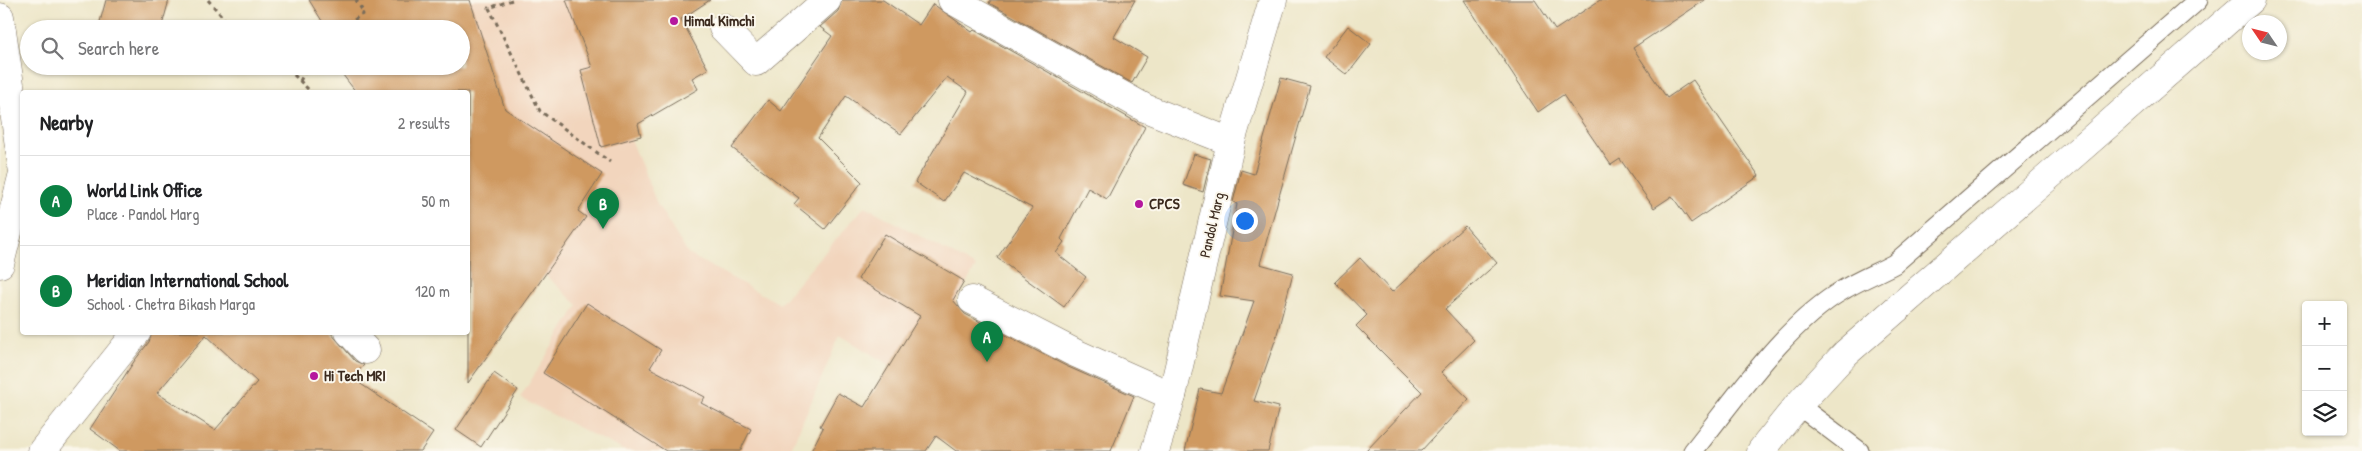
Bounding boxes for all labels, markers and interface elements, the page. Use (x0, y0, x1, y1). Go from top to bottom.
place label: Himal Kimchi (684, 10, 755, 31)
marker: Himal Kimchi (668, 15, 680, 27)
north arrow (2242, 15, 2287, 60)
search box (20, 20, 470, 75)
icon: search (38, 34, 66, 62)
text: Search here (78, 35, 159, 61)
text: Nearby (40, 108, 93, 137)
text: 2 results (398, 112, 450, 134)
text: World Link Office (87, 177, 202, 203)
pin: B (587, 188, 619, 229)
text: A (52, 190, 60, 212)
text: 50 m (422, 190, 450, 212)
street label: Pandol Marg (1194, 190, 1229, 260)
place label: CPCS (1149, 193, 1180, 214)
marker: CPCS (1133, 198, 1145, 210)
text: Place · Pandol Marg (87, 203, 199, 225)
your location (1232, 208, 1258, 234)
text: Meridian International School (87, 267, 288, 293)
text: B (52, 280, 60, 302)
text: 120 m (415, 280, 450, 302)
text: School · Chetra Bikash Marga (87, 293, 255, 315)
map controls (2302, 301, 2347, 436)
button: + (2302, 301, 2347, 346)
pin: A (971, 321, 1003, 362)
button: − (2302, 346, 2347, 391)
place label: Hi Tech MRI (324, 365, 386, 386)
marker: Hi Tech MRI (308, 370, 320, 382)
button: layers (2302, 391, 2347, 436)

